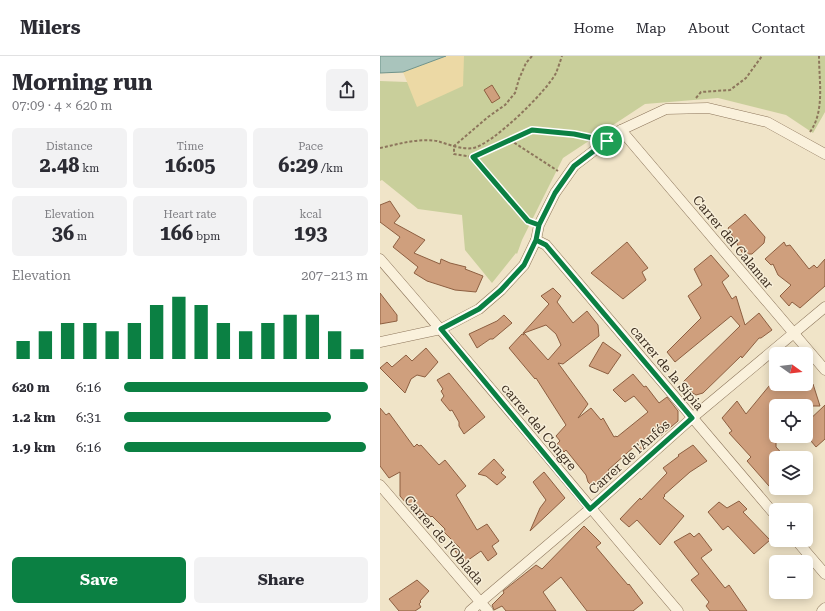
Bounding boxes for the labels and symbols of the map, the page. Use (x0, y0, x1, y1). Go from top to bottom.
pin (590, 124, 624, 158)
street label: Carrer del Calamar (690, 192, 777, 292)
street label: carrer de la Sípia (627, 323, 707, 413)
north arrow (769, 347, 813, 391)
street label: carrer del Congre (498, 381, 580, 473)
street label: Carrer de l'Anfós (585, 417, 673, 497)
street label: Carrer de l'Oblada (401, 492, 487, 588)

